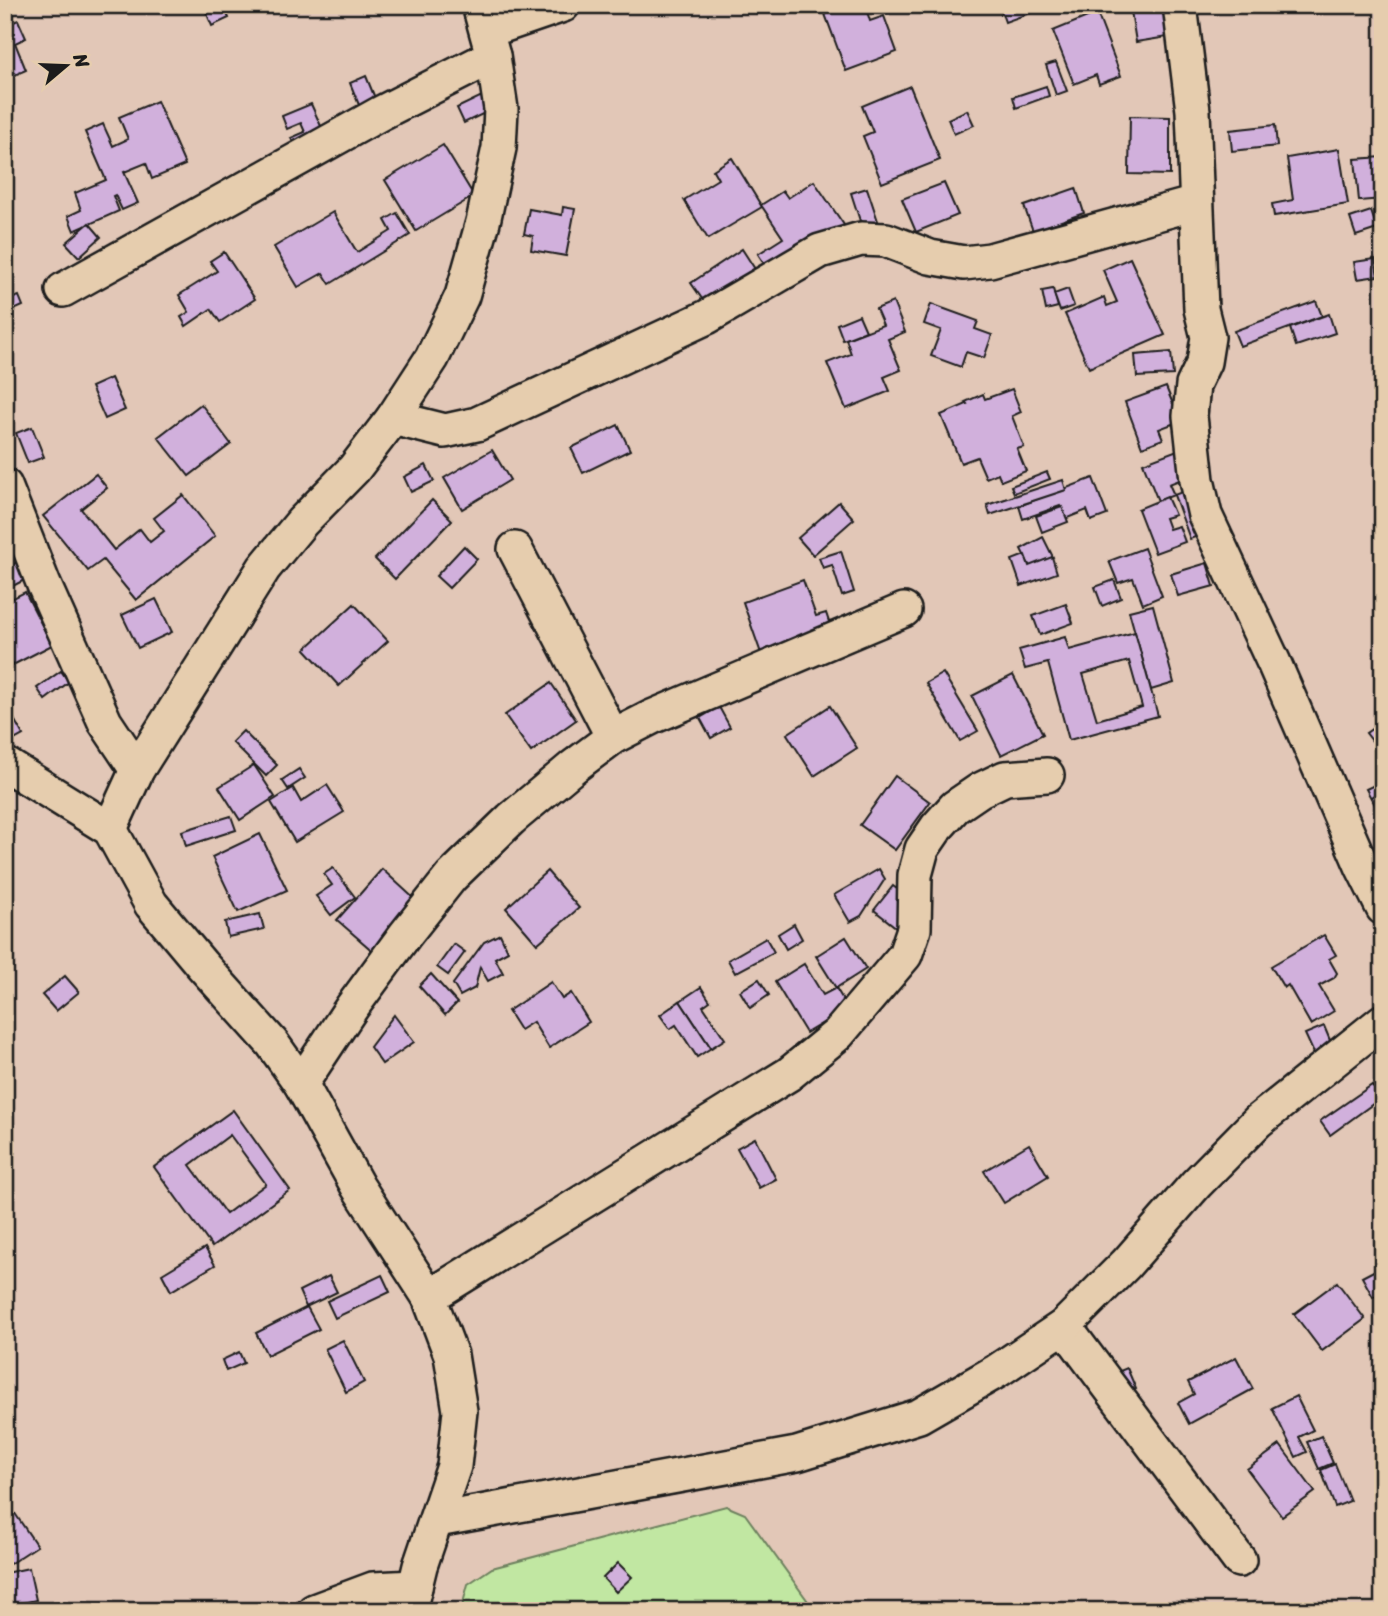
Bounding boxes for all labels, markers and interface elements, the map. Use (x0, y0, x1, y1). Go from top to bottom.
north arrow (32, 32, 102, 102)
text: N (64, 48, 100, 73)

